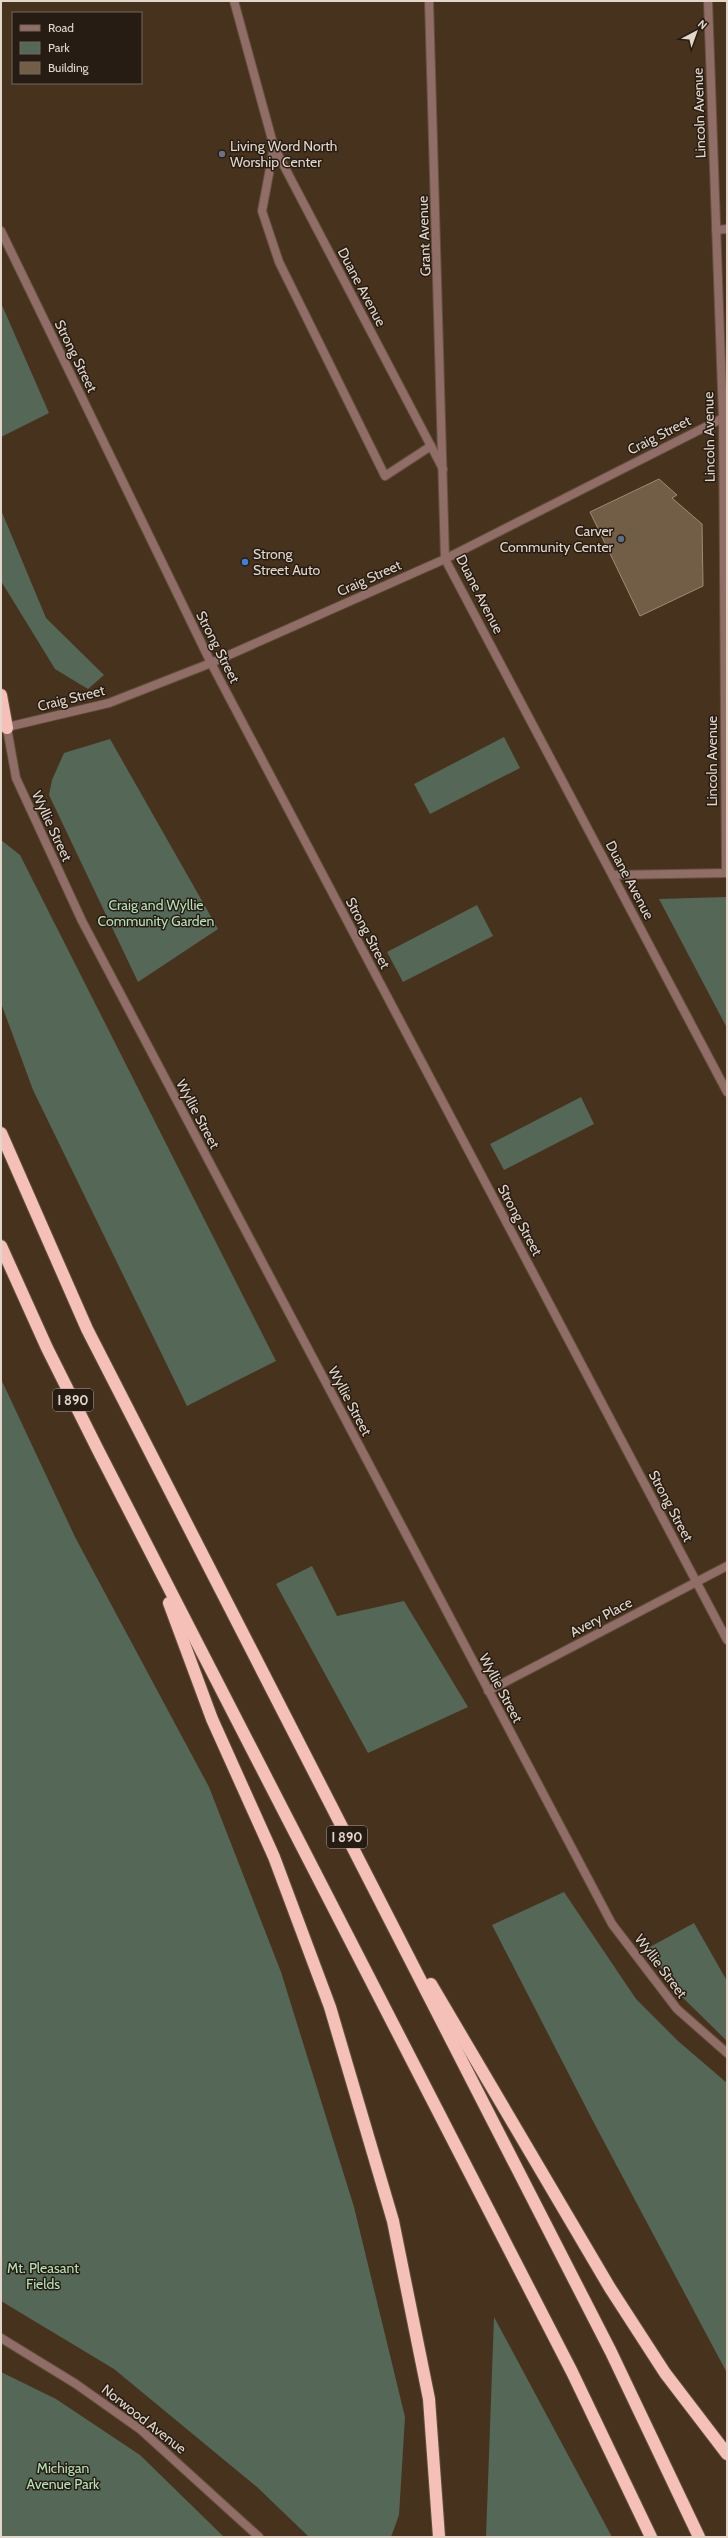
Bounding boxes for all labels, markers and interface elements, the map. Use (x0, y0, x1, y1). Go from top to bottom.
legend (12, 12, 142, 84)
north arrow (676, 12, 716, 52)
text: N (695, 17, 710, 32)
text: Road (48, 20, 74, 35)
text: Park (48, 40, 70, 55)
text: Building (48, 60, 90, 75)
street label: Lincoln Avenue (688, 67, 710, 159)
place label: Living Word North Worship Center (230, 137, 337, 171)
marker: Living Word North Worship Center (217, 149, 227, 159)
street label: Grant Avenue (414, 196, 434, 276)
street label: Duane Avenue (334, 244, 390, 330)
street label: Strong Street (51, 317, 101, 395)
street label: Lincoln Avenue (699, 392, 719, 482)
street label: Craig Street (624, 411, 694, 459)
place label: Carver Community Center (500, 522, 614, 556)
marker: Carver Community Center (616, 534, 626, 544)
place label: Strong Street Auto (253, 545, 321, 579)
street label: Duane Avenue (452, 551, 508, 637)
street label: Craig Street (334, 556, 404, 600)
marker: Strong Street Auto (240, 557, 250, 567)
street label: Strong Street (192, 608, 244, 686)
street label: Craig Street (36, 681, 107, 715)
street label: Lincoln Avenue (703, 716, 721, 806)
street label: Wyllie Street (28, 788, 76, 865)
street label: Duane Avenue (602, 837, 658, 923)
street label: Strong Street (342, 894, 395, 972)
park label: Craig and Wyllie Community Garden (98, 896, 215, 930)
street label: Wyllie Street (172, 1076, 224, 1152)
street label: Strong Street (494, 1181, 547, 1259)
street label: Wyllie Street (324, 1363, 376, 1439)
road number: I 890 (53, 1389, 93, 1411)
street label: Strong Street (645, 1467, 698, 1545)
street label: Avery Place (567, 1593, 635, 1641)
street label: Wyllie Street (475, 1650, 527, 1726)
road number: I 890 (327, 1826, 367, 1848)
street label: Wyllie Street (631, 1930, 691, 2002)
park label: Mt. Pleasant Fields (7, 2259, 79, 2293)
street label: Norwood Avenue (98, 2380, 190, 2458)
park label: Michigan Avenue Park (27, 2459, 100, 2493)

